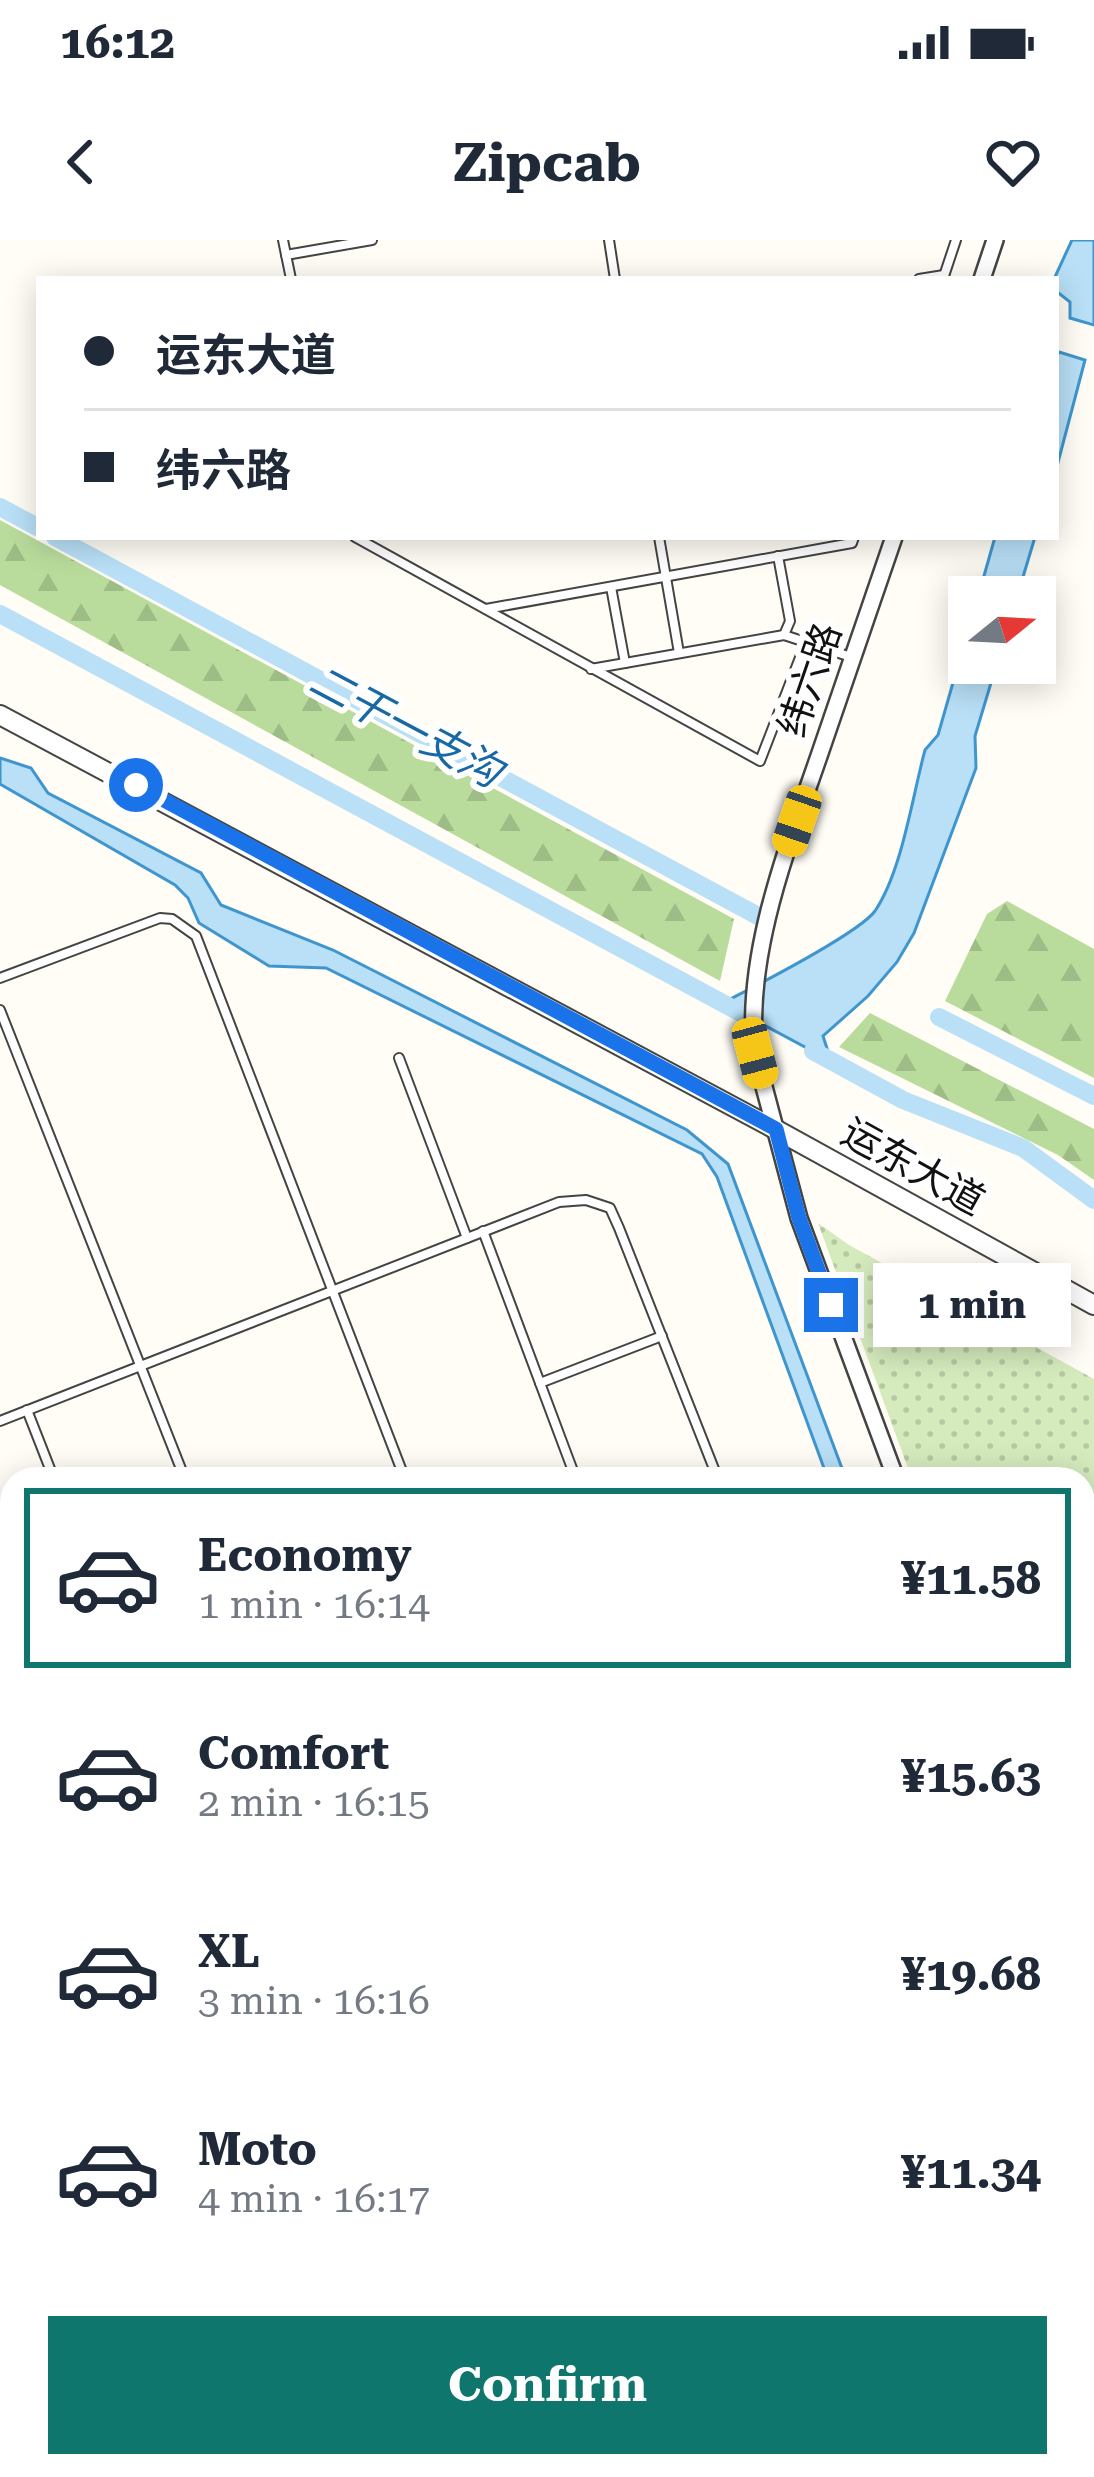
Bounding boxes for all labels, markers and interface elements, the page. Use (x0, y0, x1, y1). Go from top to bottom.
text: 16:12 (60, 16, 175, 69)
icon: back (48, 129, 114, 195)
icon: heart (980, 129, 1046, 195)
text: Zipcab (453, 131, 641, 194)
text: 运东大道 (156, 329, 336, 382)
text: 纬六路 (156, 444, 291, 497)
north arrow (948, 576, 1056, 684)
map controls (948, 576, 1056, 684)
street label: 纬六路 (769, 617, 851, 743)
water label: 二干一支沟 (302, 655, 514, 799)
route start (109, 758, 163, 812)
car (768, 781, 826, 861)
car (728, 1014, 782, 1092)
street label: 运东大道 (834, 1109, 992, 1225)
callout: 1 min (873, 1263, 1071, 1347)
route end (804, 1278, 858, 1332)
text: 1 min (918, 1282, 1026, 1328)
icon: car (54, 1524, 162, 1632)
text: Economy (198, 1529, 412, 1582)
text: ¥11.58 (901, 1552, 1041, 1605)
text: 1 min · 16:14 (198, 1582, 430, 1628)
icon: car (54, 1722, 162, 1830)
text: Comfort (198, 1727, 389, 1780)
text: ¥15.63 (901, 1750, 1041, 1803)
text: 2 min · 16:15 (198, 1780, 430, 1826)
icon: car (54, 1920, 162, 2028)
text: XL (198, 1925, 260, 1978)
text: ¥19.68 (901, 1948, 1041, 2001)
text: 3 min · 16:16 (198, 1978, 430, 2024)
icon: car (54, 2118, 162, 2226)
text: Moto (198, 2123, 317, 2176)
text: ¥11.34 (901, 2146, 1041, 2199)
text: 4 min · 16:17 (198, 2176, 430, 2222)
button: Confirm (48, 2316, 1047, 2454)

